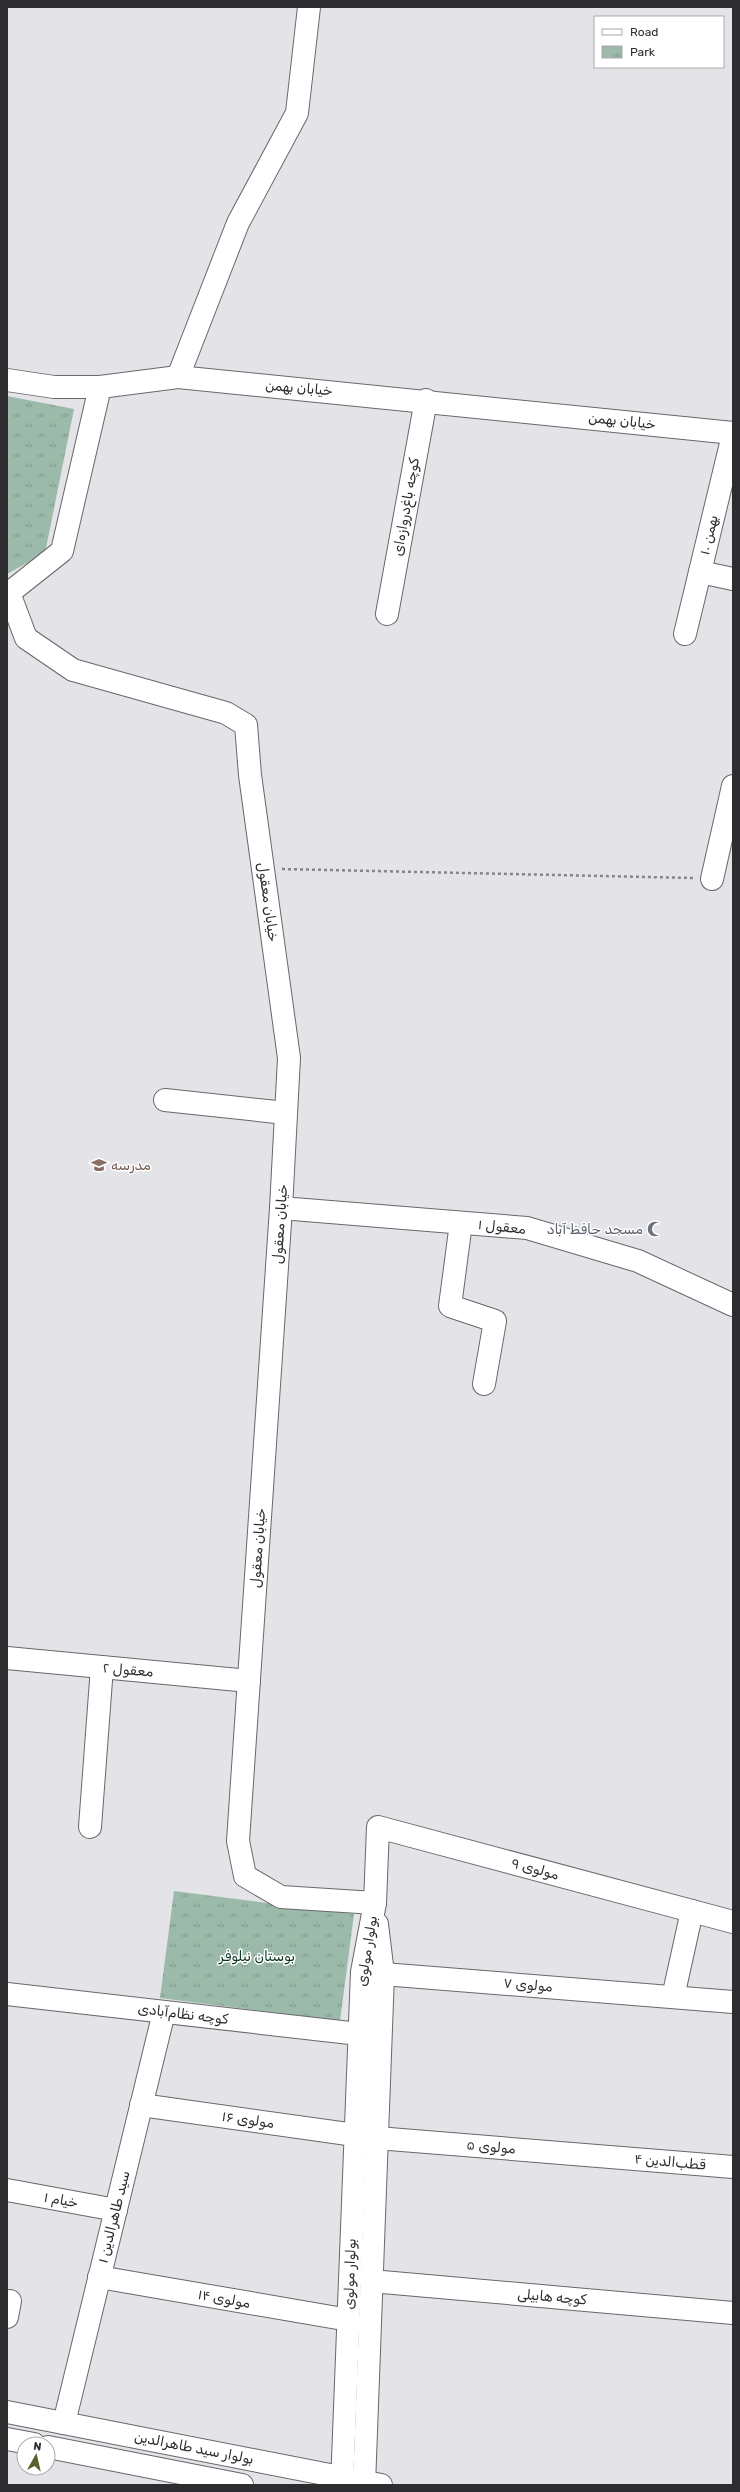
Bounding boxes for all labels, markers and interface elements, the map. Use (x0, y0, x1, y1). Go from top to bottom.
legend (594, 16, 724, 68)
text: Road (630, 25, 658, 39)
text: Park (630, 45, 656, 59)
street label: خیابان بهمن (265, 377, 334, 399)
street label: خیابان بهمن (587, 409, 657, 433)
street label: کوچه باغ‌دروازه‌ای (389, 456, 424, 558)
street label: بهمن ۱۰ (696, 513, 722, 557)
street label: خیابان معقول (254, 861, 282, 943)
school or university icon: مدرسه (90, 1156, 108, 1174)
place label: مدرسه (111, 1157, 151, 1174)
street label: خیابان معقول (269, 1183, 291, 1264)
street label: معقول ۱ (477, 1216, 527, 1238)
mosque icon: مسجد حافظ آباد (646, 1220, 664, 1238)
place label: مسجد حافظ آباد (547, 1221, 643, 1238)
street label: خیابان معقول (247, 1507, 269, 1588)
street label: معقول ۲ (102, 1659, 154, 1681)
street label: مولوی ۹ (509, 1854, 561, 1884)
street label: بولوار مولوی (353, 1914, 381, 1988)
park label: بوستان نیلوفر (218, 1948, 295, 1965)
street label: مولوی ۷ (503, 1974, 554, 1996)
street label: کوچه نظام‌آبادی (137, 2000, 230, 2029)
street label: مولوی ۱۶ (221, 2108, 275, 2132)
street label: مولوی ۵ (466, 2136, 517, 2158)
street label: قطب‌الدین ۴ (634, 2150, 707, 2174)
street label: سید طاهرالدین ۱ (94, 2169, 134, 2265)
street label: خیام ۱ (42, 2189, 80, 2212)
street label: بولوار مولوی (340, 2238, 360, 2310)
street label: مولوی ۱۴ (196, 2286, 252, 2312)
street label: کوچه هابیلی (517, 2286, 588, 2309)
street label: بولوار سید طاهرالدین (133, 2428, 255, 2468)
north arrow (16, 2436, 56, 2476)
text: N (32, 2440, 42, 2454)

